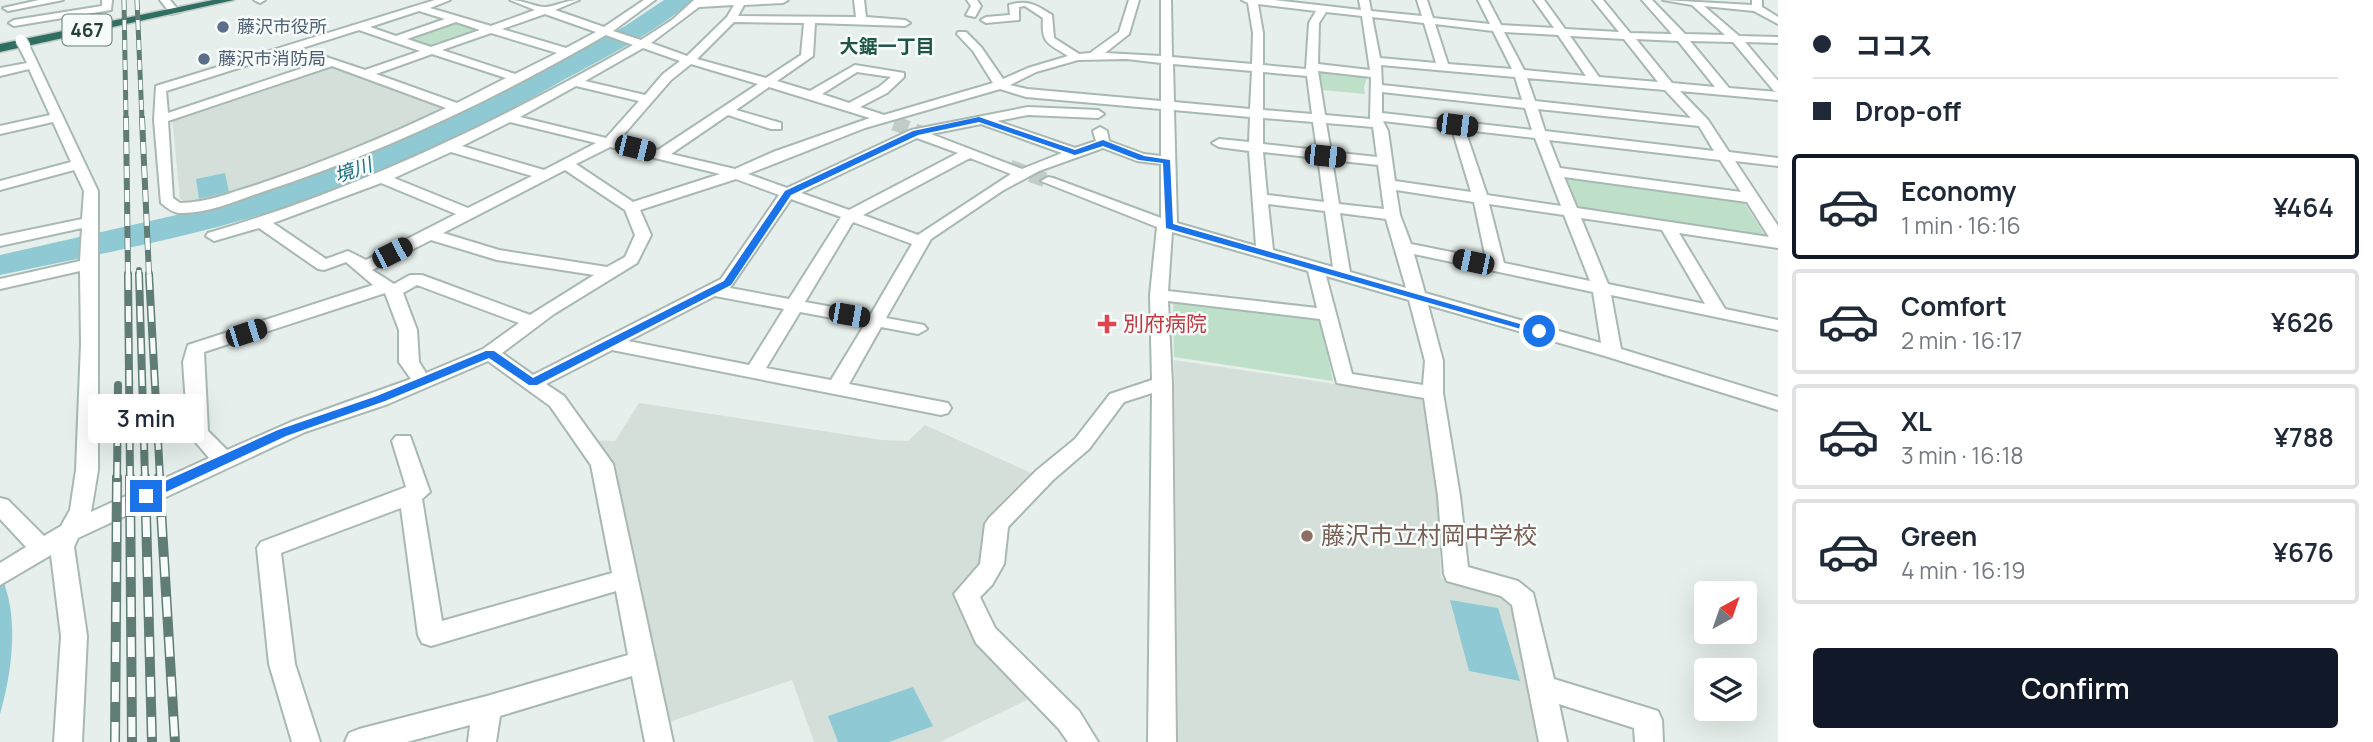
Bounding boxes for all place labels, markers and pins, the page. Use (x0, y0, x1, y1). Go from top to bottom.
place label: 藤沢市役所 (237, 14, 327, 38)
marker: 藤沢市役所 (215, 19, 231, 35)
place label: 藤沢市消防局 (218, 46, 326, 70)
marker: 藤沢市消防局 (196, 51, 212, 67)
place label: 別府病院 (1123, 309, 1207, 337)
marker: 別府病院 (1097, 314, 1117, 334)
place label: 藤沢市立村岡中学校 (1321, 518, 1537, 551)
marker: 藤沢市立村岡中学校 (1299, 528, 1315, 544)

